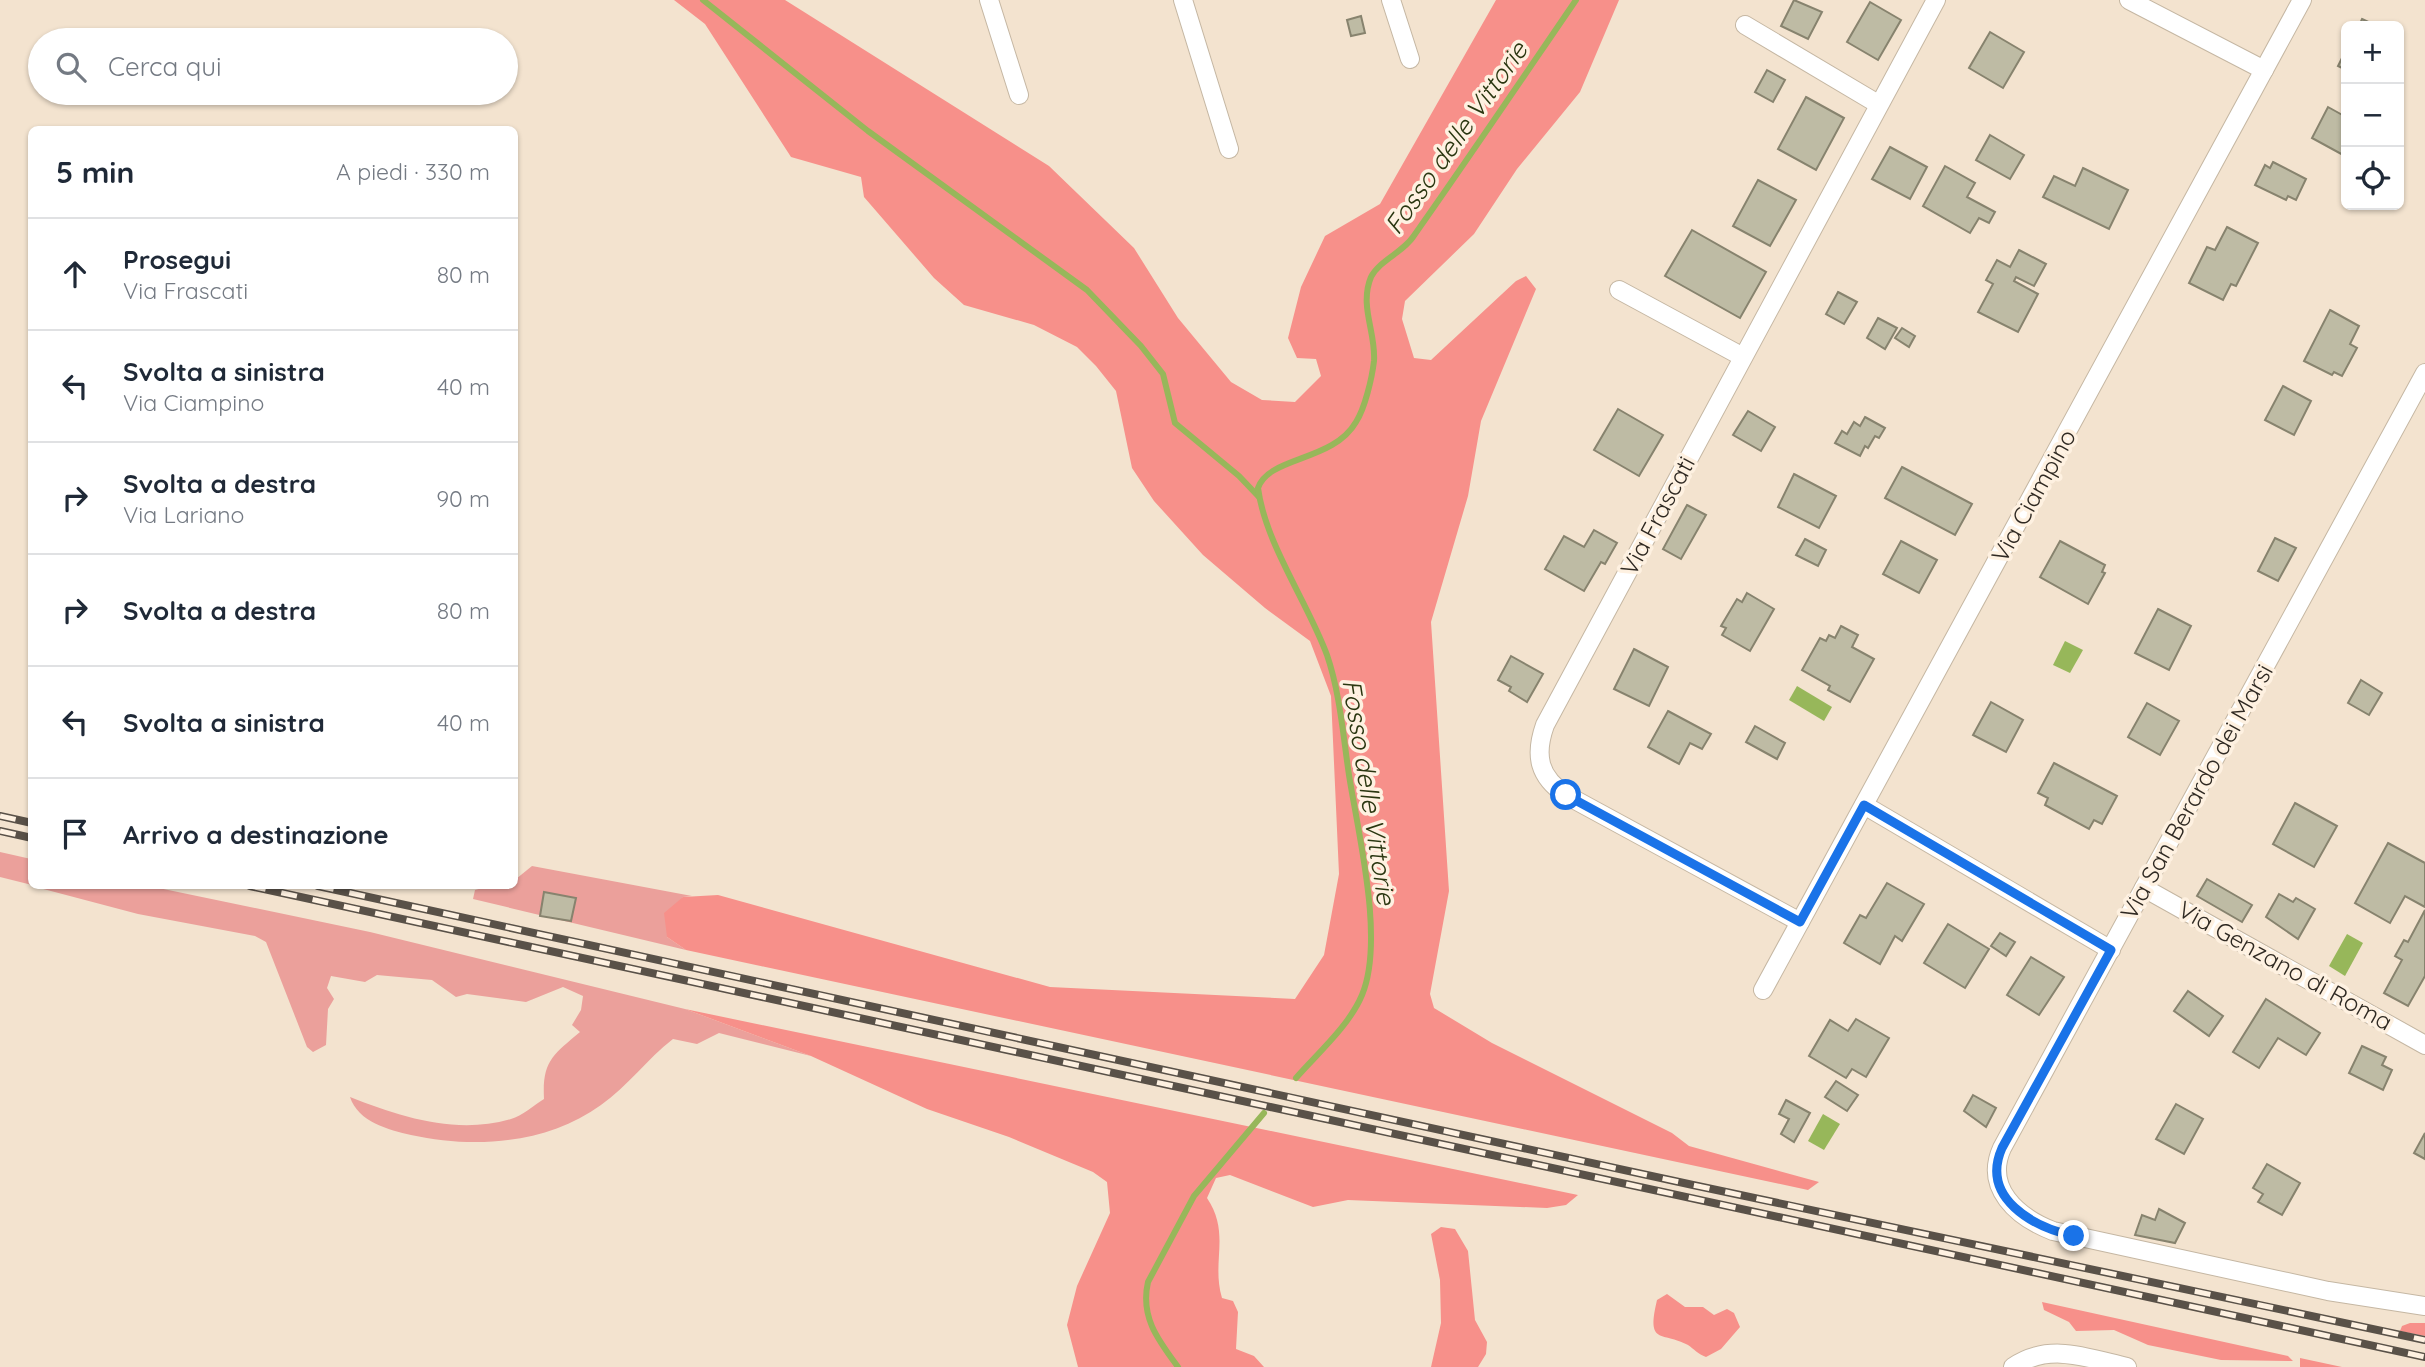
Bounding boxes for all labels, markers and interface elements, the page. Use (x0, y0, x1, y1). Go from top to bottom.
map controls (2341, 21, 2404, 210)
button: + (2341, 21, 2404, 84)
search box (28, 28, 518, 105)
water label: Fosso delle Vittorie (1377, 34, 1535, 240)
icon: search (52, 48, 90, 86)
text: Cerca qui (108, 50, 222, 83)
button: − (2341, 84, 2404, 147)
button: locate (2341, 147, 2404, 210)
text: 5 min (56, 153, 134, 191)
text: A piedi · 330 m (336, 157, 490, 186)
text: Prosegui (123, 243, 231, 276)
icon: ahead (56, 255, 94, 293)
text: 80 m (437, 260, 490, 289)
text: Via Frascati (123, 276, 248, 305)
text: Svolta a sinistra (123, 355, 325, 388)
icon: left (56, 367, 94, 405)
text: 40 m (437, 372, 490, 401)
text: Via Ciampino (123, 388, 264, 417)
street label: Via Ciampino (1984, 424, 2082, 567)
street label: Via Frascati (1613, 451, 1701, 580)
text: Svolta a destra (123, 467, 316, 500)
icon: right (56, 479, 94, 517)
text: 90 m (436, 484, 490, 513)
text: Via Lariano (123, 500, 245, 529)
icon: right (56, 591, 94, 629)
text: Svolta a destra (123, 594, 316, 627)
text: 80 m (437, 596, 490, 625)
street label: Via San Berardo dei Marsi (2113, 659, 2279, 924)
water label: Fosso delle Vittorie (1335, 677, 1404, 908)
icon: left (56, 703, 94, 741)
text: Svolta a sinistra (123, 706, 325, 739)
text: 40 m (437, 708, 490, 737)
route start (1550, 779, 1581, 810)
icon: arrive (56, 815, 94, 853)
text: Arrivo a destinazione (123, 818, 389, 851)
street label: Via Genzano di Roma (2173, 894, 2398, 1037)
route end (2058, 1220, 2089, 1251)

